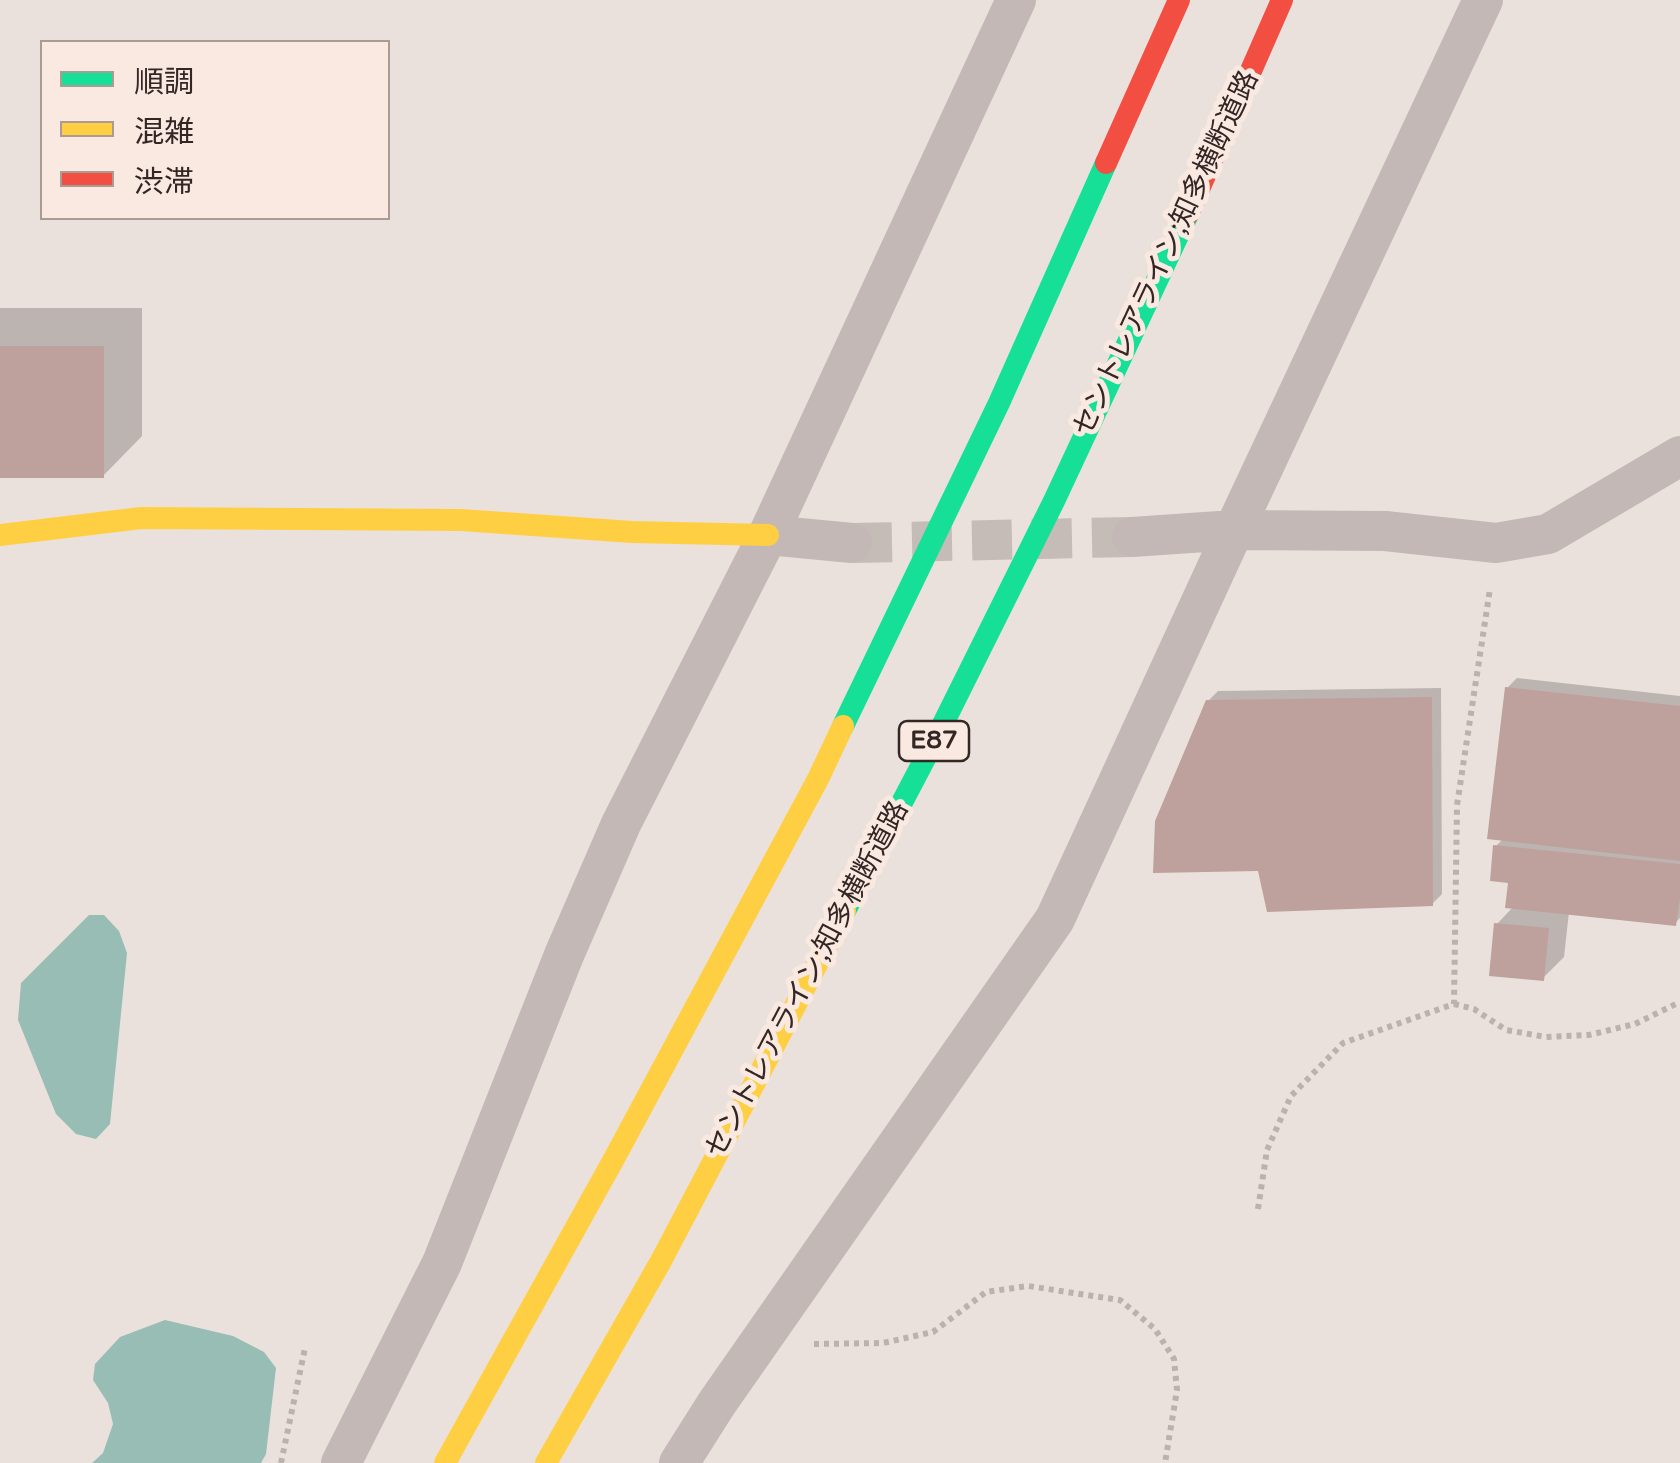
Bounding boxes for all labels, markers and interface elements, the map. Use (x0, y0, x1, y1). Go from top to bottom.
legend (40, 40, 390, 220)
text: 順調 (134, 64, 194, 101)
street label: セントレアライン;知多横断道路 (1067, 66, 1267, 442)
text: 混雑 (134, 114, 194, 151)
text: 渋滞 (134, 164, 194, 201)
road number: E87 (899, 721, 969, 761)
street label: セントレアライン;知多横断道路 (699, 796, 917, 1164)

